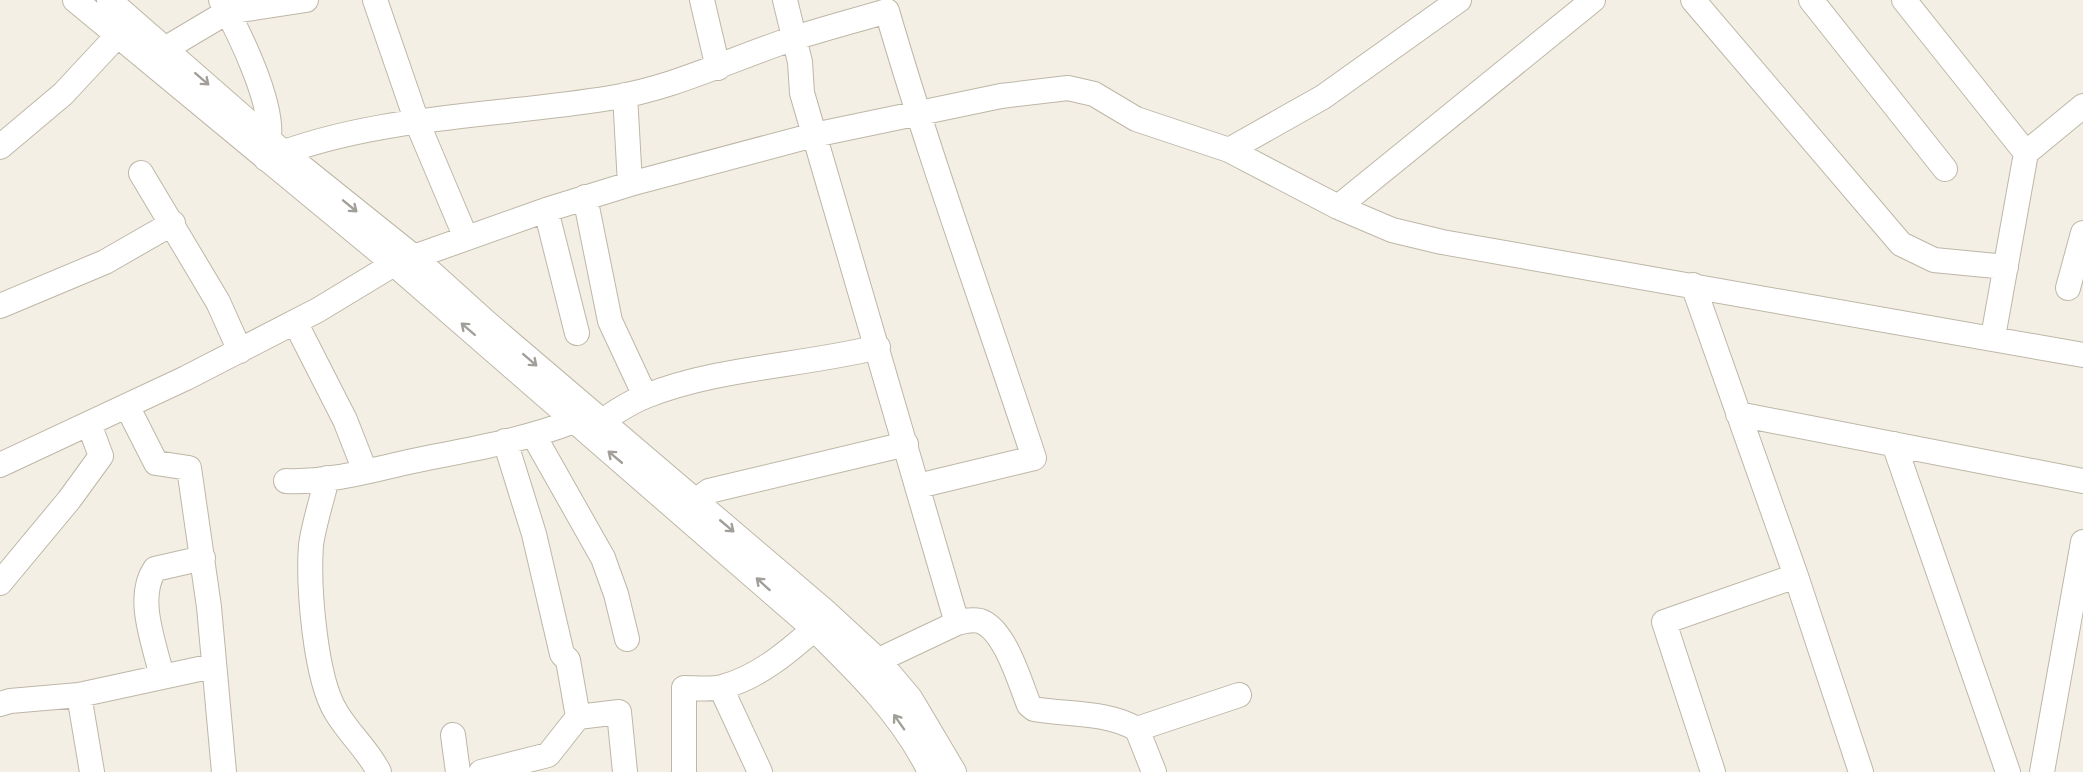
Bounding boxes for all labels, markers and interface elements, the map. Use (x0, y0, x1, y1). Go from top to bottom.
one-way arrow (194, 72, 209, 86)
one-way arrow (342, 199, 358, 212)
one-way arrow (461, 322, 476, 336)
one-way arrow (522, 353, 537, 367)
one-way arrow (607, 450, 623, 463)
one-way arrow (719, 519, 735, 532)
one-way arrow (756, 577, 771, 591)
one-way arrow (893, 715, 905, 731)

